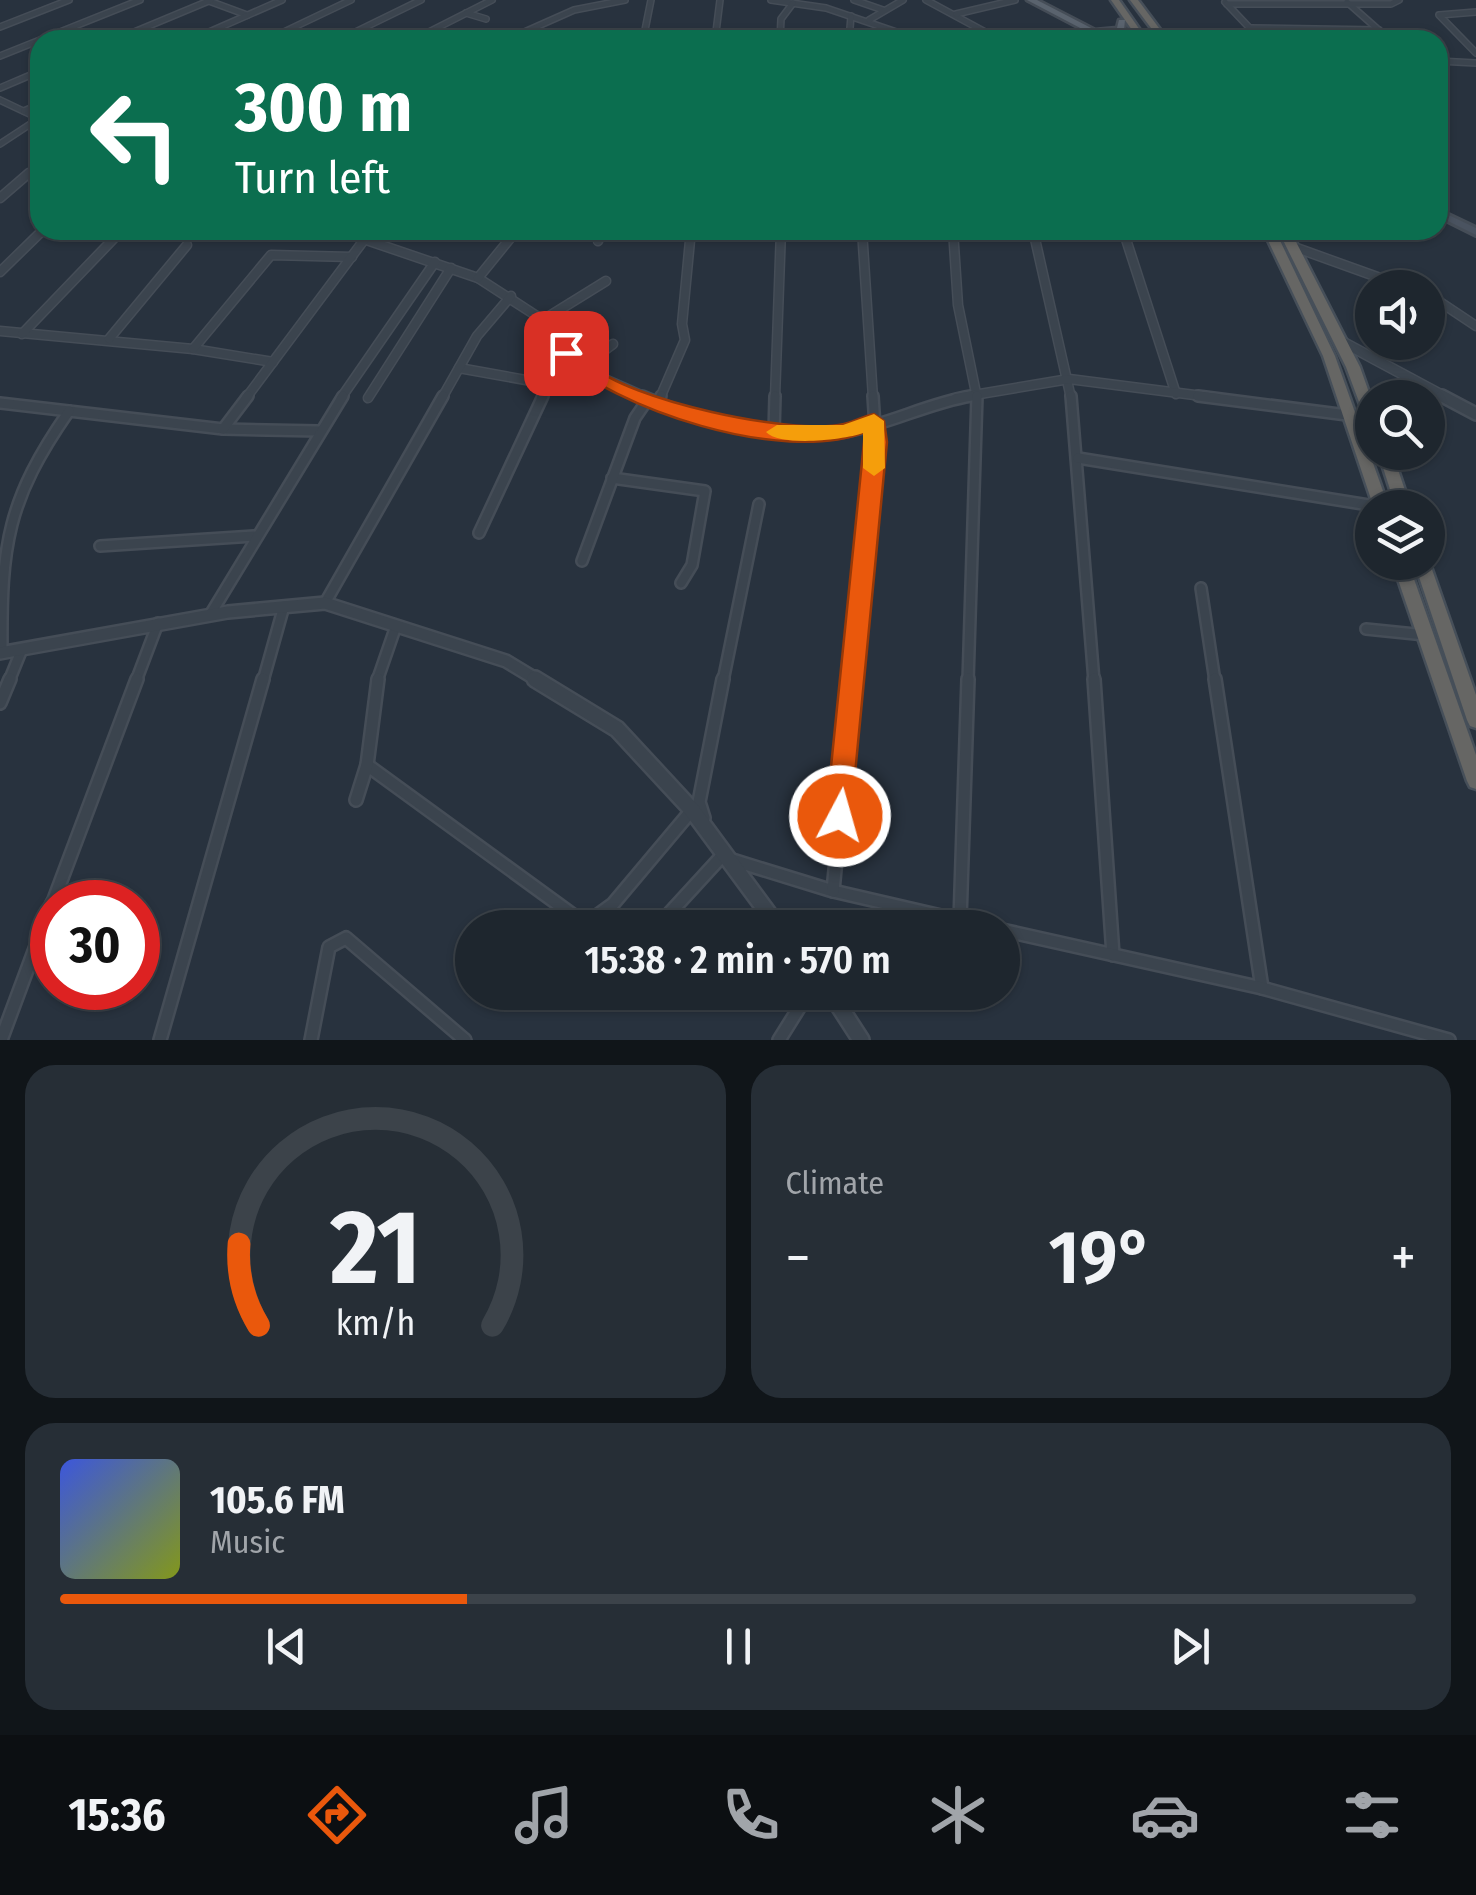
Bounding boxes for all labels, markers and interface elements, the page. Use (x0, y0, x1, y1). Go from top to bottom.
text: 300 m (235, 66, 413, 150)
icon: left (70, 70, 200, 200)
text: Turn left (235, 151, 390, 205)
map controls (1355, 270, 1445, 580)
button: sound (1355, 270, 1445, 360)
pin (524, 311, 609, 396)
icon: arrive (539, 326, 594, 381)
button: search (1355, 380, 1445, 470)
button: layers (1355, 490, 1445, 580)
position arrow (788, 764, 892, 868)
speed limit sign: 30 (30, 880, 160, 1010)
text: 15:38 · 2 min · 570 m (584, 937, 891, 983)
text: Climate (786, 1164, 884, 1202)
text: 21 (329, 1186, 420, 1311)
text: 19° (1048, 1213, 1153, 1303)
text: − (786, 1225, 810, 1291)
text: + (1391, 1225, 1416, 1291)
text: km/h (335, 1302, 415, 1344)
text: 105.6 FM (210, 1477, 345, 1523)
text: Music (210, 1523, 285, 1561)
icon: previous (259, 1619, 314, 1674)
icon: pause (711, 1619, 766, 1674)
icon: next (1163, 1619, 1218, 1674)
icon: directions (302, 1780, 372, 1850)
icon: music (509, 1780, 579, 1850)
icon: phone (716, 1780, 786, 1850)
icon: climate (923, 1780, 993, 1850)
icon: car (1130, 1780, 1200, 1850)
icon: filters (1337, 1780, 1407, 1850)
text: 15:36 (69, 1788, 165, 1842)

